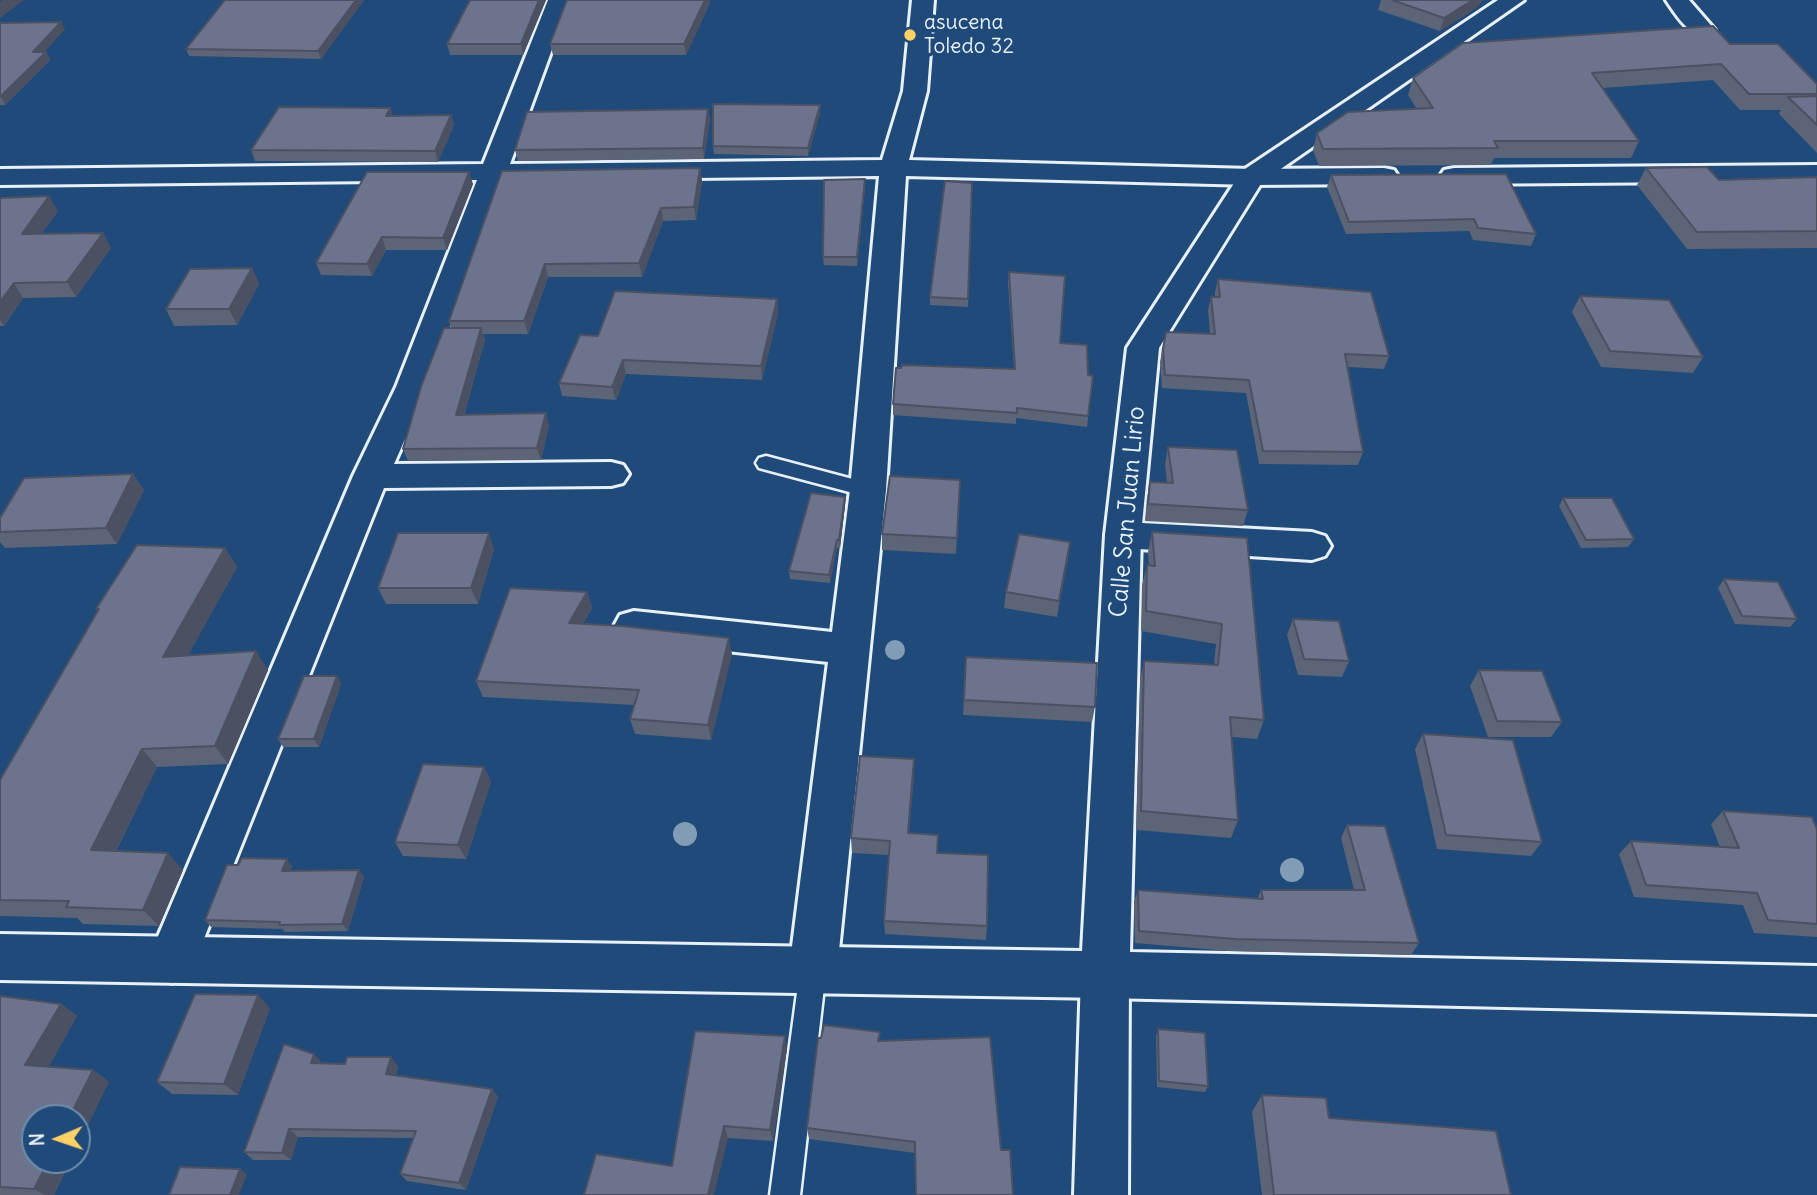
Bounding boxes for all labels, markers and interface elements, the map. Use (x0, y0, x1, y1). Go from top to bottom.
place label: asucena Toledo 32 (924, 10, 1014, 60)
marker: asucena Toledo 32 (902, 27, 918, 43)
street label: Calle San Juan Lirio (1104, 405, 1152, 619)
north arrow (21, 1104, 91, 1174)
text: N (25, 1133, 49, 1147)

